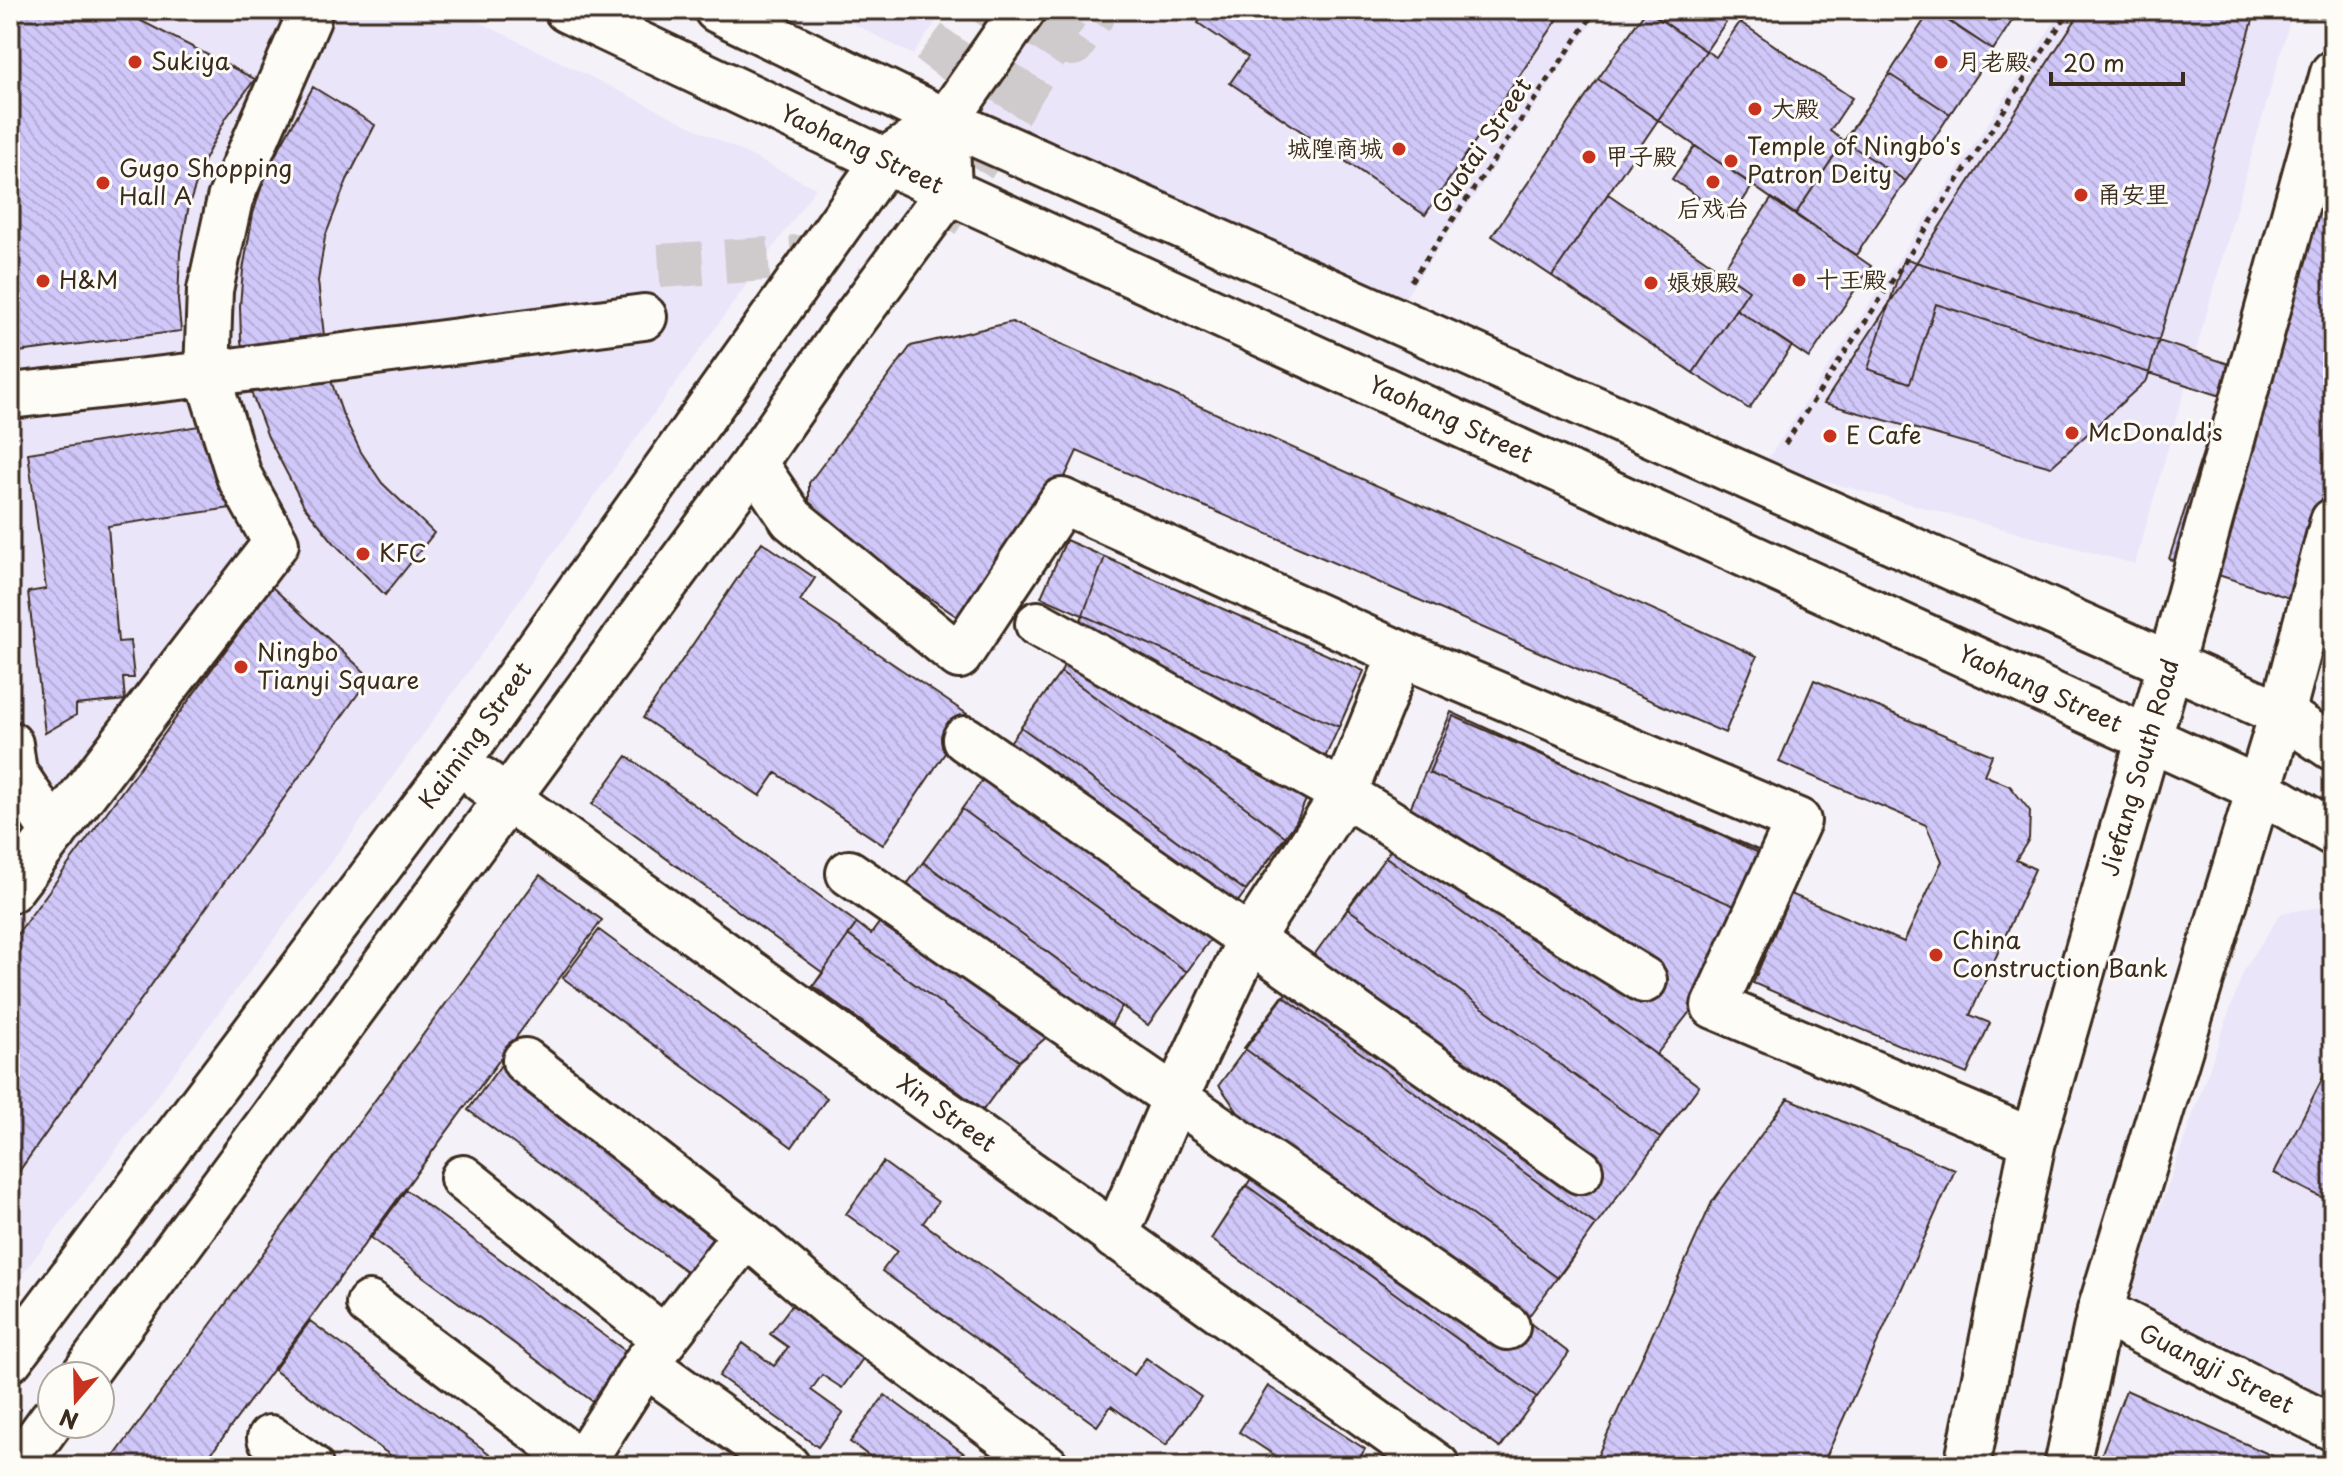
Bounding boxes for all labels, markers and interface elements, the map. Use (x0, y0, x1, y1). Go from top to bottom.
scale bar (2051, 36, 2183, 86)
place label: Sukiya (151, 42, 230, 78)
place label: 月老殿 (1957, 42, 2029, 78)
text: 20 m (2063, 44, 2125, 80)
marker: Sukiya (126, 53, 144, 71)
marker: 月老殿 (1932, 53, 1950, 71)
street label: Guotai Street (1421, 69, 1539, 220)
place label: 大殿 (1771, 89, 1819, 125)
street label: Yaohang Street (775, 94, 950, 202)
marker: 大殿 (1746, 100, 1764, 118)
place label: Temple of Ningbo's Patron Deity (1747, 127, 1961, 191)
place label: 城隍商城 (1287, 129, 1383, 165)
place label: 甲子殿 (1605, 137, 1677, 173)
marker: 城隍商城 (1390, 140, 1408, 158)
marker: 甲子殿 (1580, 148, 1598, 166)
place label: Gugo Shopping Hall A (119, 149, 292, 213)
marker: Temple of Ningbo's Patron Deity (1722, 152, 1740, 170)
marker: 后戏台 (1704, 173, 1722, 191)
marker: Gugo Shopping Hall A (94, 174, 112, 192)
place label: 甬安里 (2097, 175, 2169, 211)
marker: 甬安里 (2072, 186, 2090, 204)
place label: 后戏台 (1677, 189, 1749, 225)
place label: 十王殿 (1815, 260, 1887, 296)
place label: H&M (59, 261, 118, 297)
place label: 娘娘殿 (1667, 263, 1739, 299)
marker: 十王殿 (1790, 271, 1808, 289)
marker: H&M (34, 272, 52, 290)
marker: 娘娘殿 (1642, 274, 1660, 292)
street label: Yaohang Street (1363, 365, 1539, 471)
place label: McDonald's (2088, 413, 2223, 449)
place label: E Cafe (1846, 416, 1922, 452)
marker: McDonald's (2063, 424, 2081, 442)
marker: E Cafe (1821, 427, 1839, 445)
place label: KFC (379, 534, 427, 570)
marker: KFC (354, 545, 372, 563)
place label: Ningbo Tianyi Square (257, 633, 419, 697)
street label: Yaohang Street (1953, 634, 2129, 740)
street label: Kaiming Street (409, 653, 540, 816)
street label: Jiefang South Road (2090, 654, 2187, 880)
marker: Ningbo Tianyi Square (232, 658, 250, 676)
place label: China Construction Bank (1952, 921, 2168, 985)
marker: China Construction Bank (1927, 946, 1945, 964)
street label: Xin Street (891, 1064, 1005, 1160)
street label: Guangji Street (2133, 1314, 2301, 1422)
north arrow (36, 1360, 116, 1440)
text: N (55, 1402, 82, 1439)

